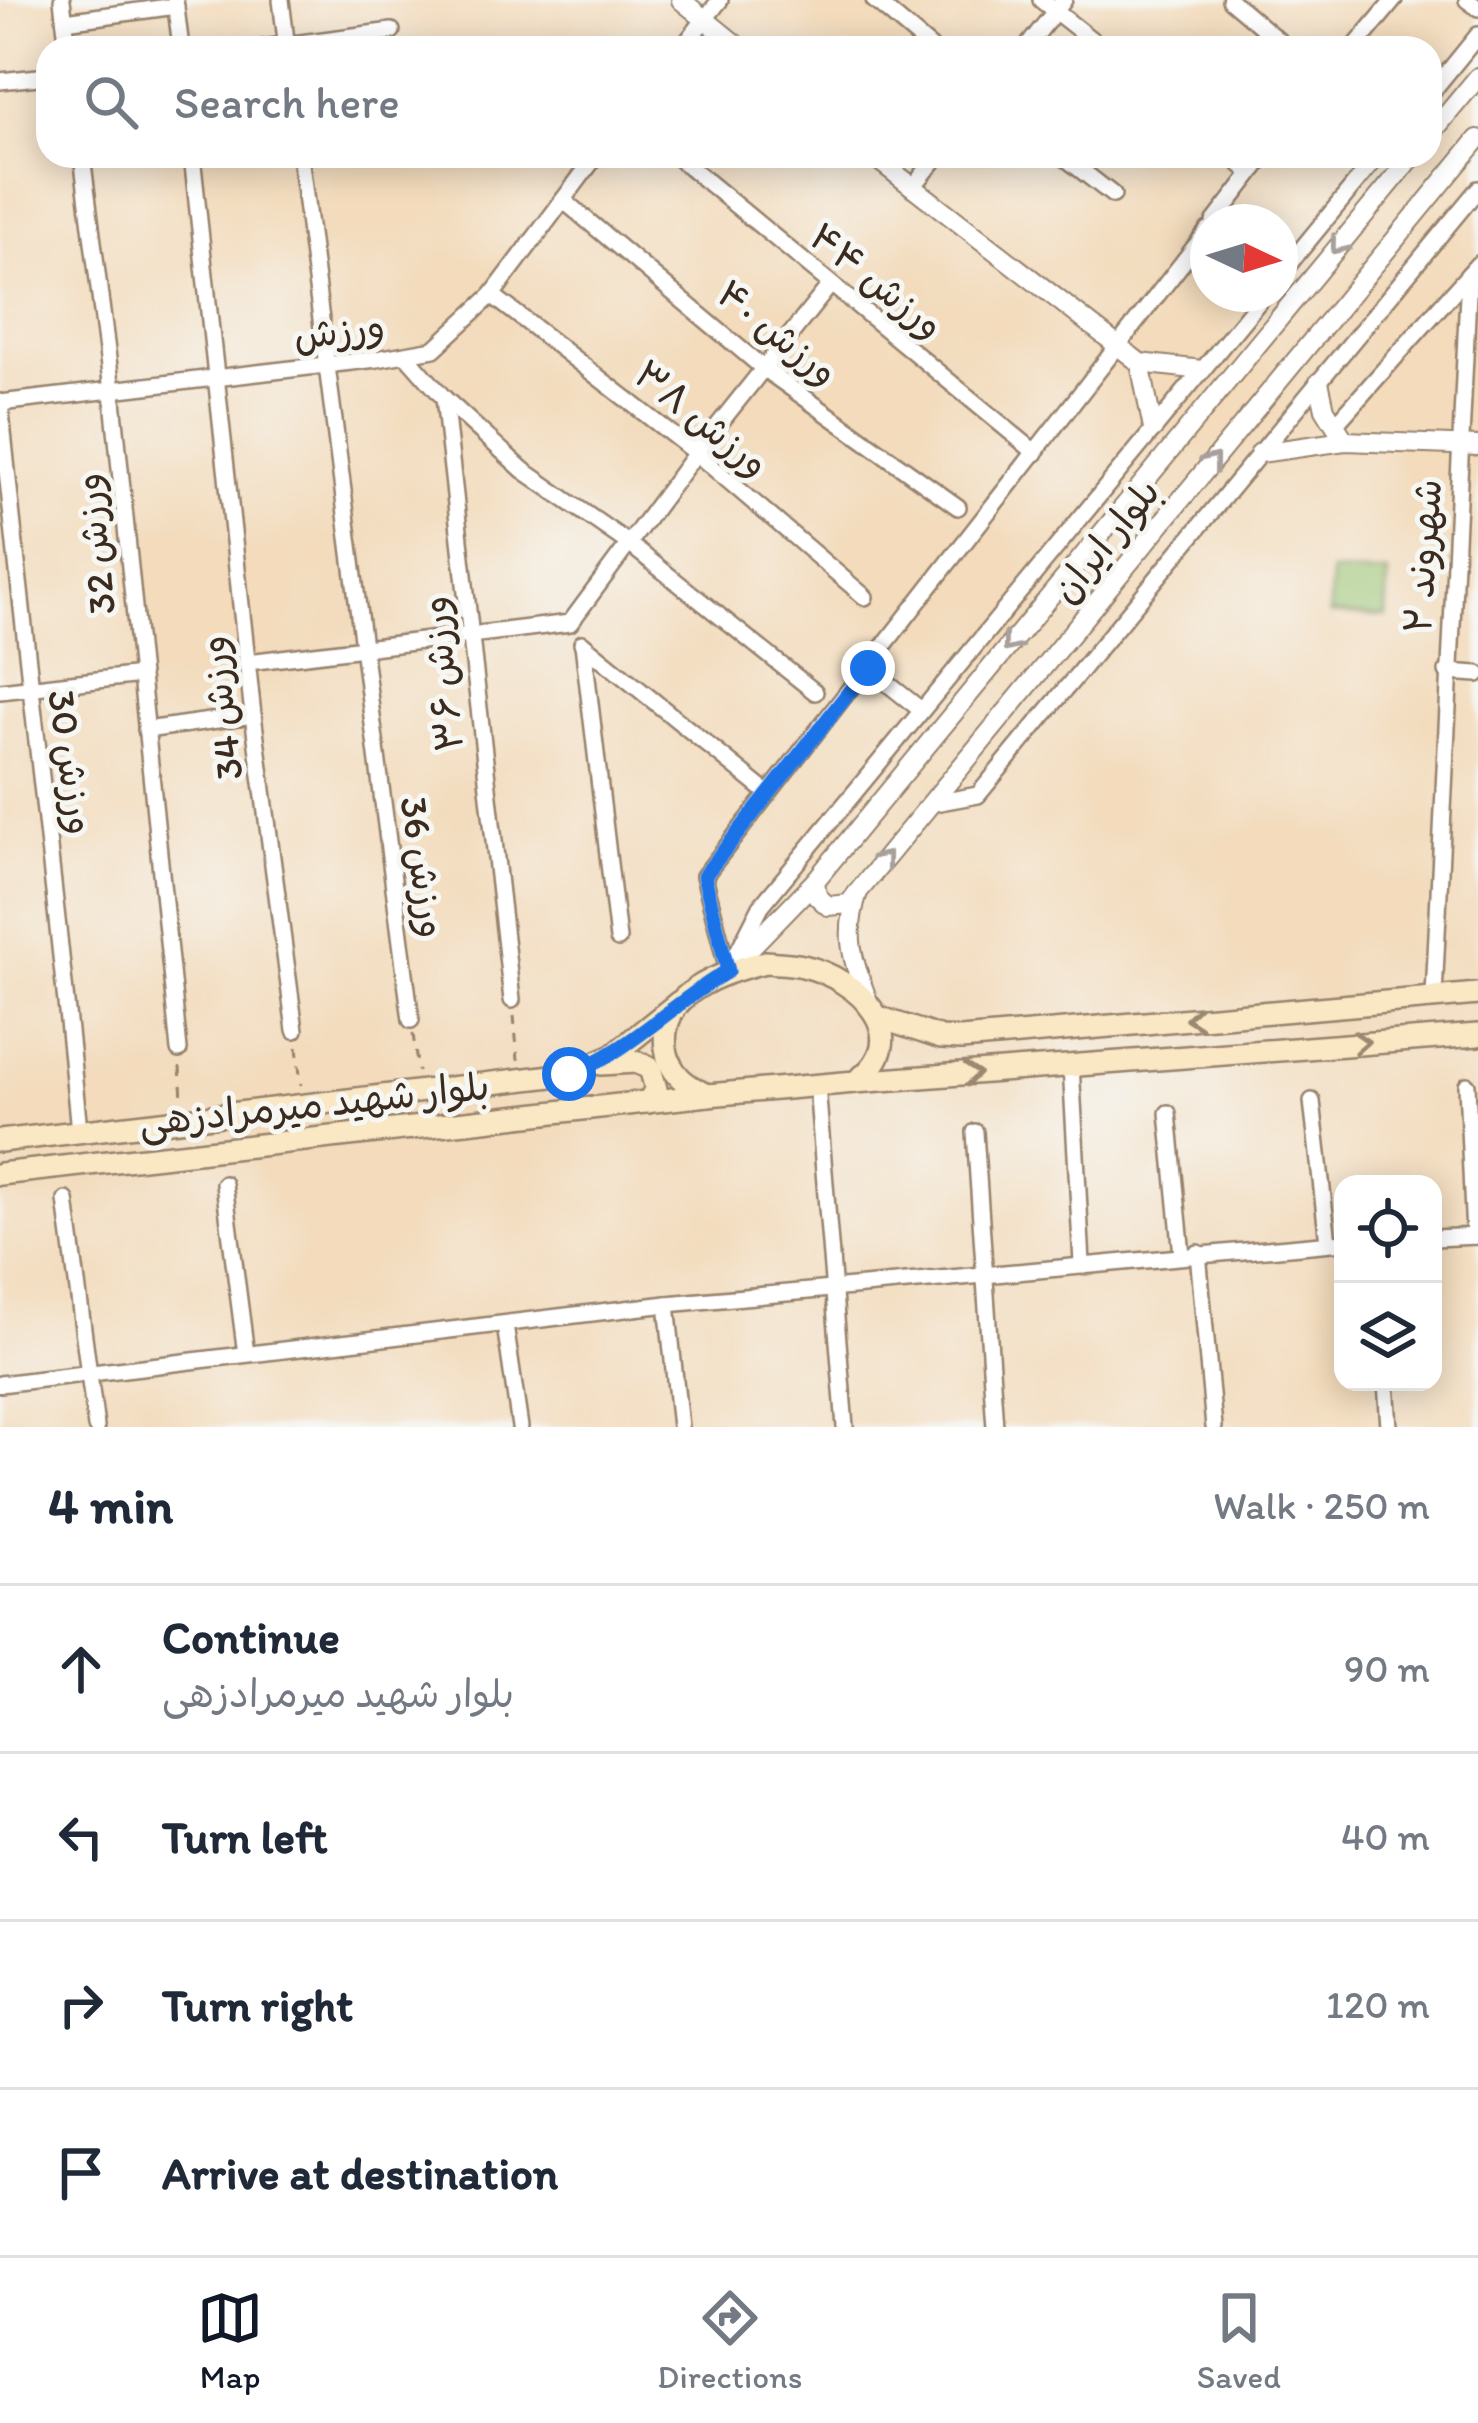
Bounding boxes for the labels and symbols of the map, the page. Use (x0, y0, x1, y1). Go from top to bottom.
north arrow (1190, 204, 1298, 312)
street label: ورزش ۴۴ (800, 212, 953, 349)
one-way arrow (1331, 232, 1353, 254)
street label: ورزش ۴۰ (708, 269, 848, 395)
street label: ورزش (291, 302, 387, 359)
street label: ورزش ۳۸ (625, 350, 779, 487)
one-way arrow (1198, 453, 1220, 475)
street label: بلوار ایران (1041, 469, 1170, 612)
street label: ورزش 32 (64, 471, 125, 617)
street label: شهروند ۲ (1394, 477, 1451, 635)
street label: ورزش ۳۶ (410, 594, 473, 754)
one-way arrow (1003, 631, 1024, 653)
street label: ورزش 34 (188, 633, 253, 783)
route end (841, 641, 895, 695)
street label: ورزش 30 (38, 687, 105, 837)
street label: ورزش 36 (390, 793, 457, 941)
one-way arrow (870, 851, 892, 873)
one-way arrow (1184, 1004, 1203, 1030)
one-way arrow (1352, 1030, 1371, 1056)
route start (542, 1047, 596, 1101)
street label: بلوار شهید میرمرادزهی (137, 1062, 492, 1147)
one-way arrow (963, 1062, 982, 1087)

